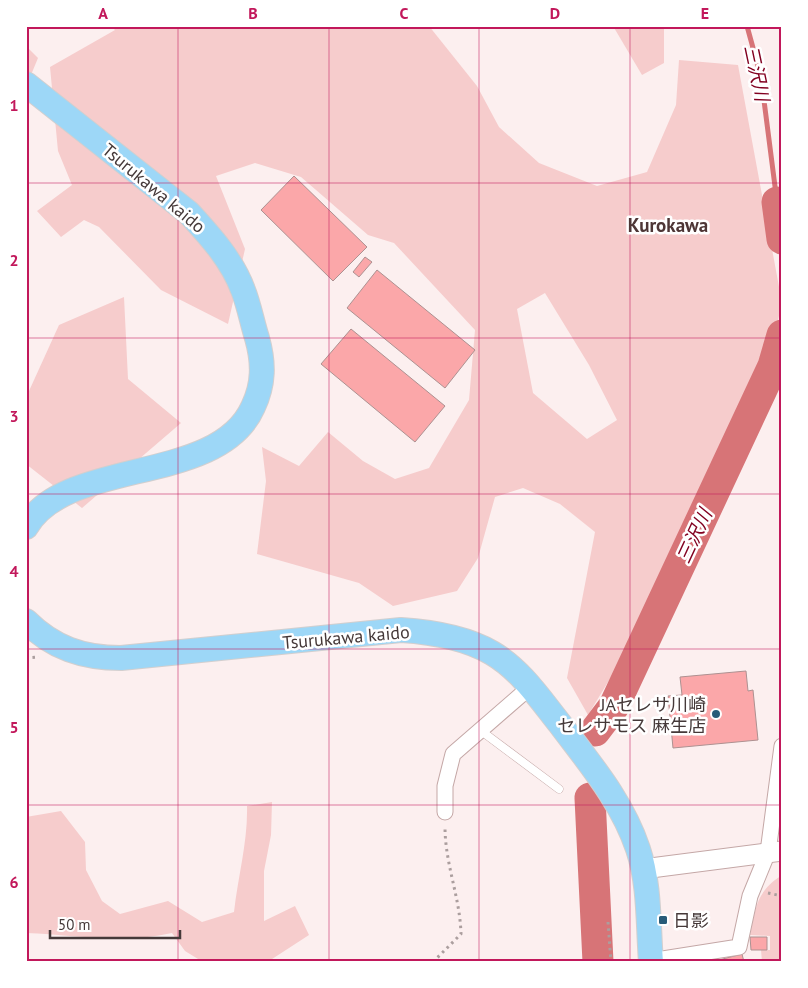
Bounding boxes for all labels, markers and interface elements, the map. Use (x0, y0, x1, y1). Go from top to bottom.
text: A (98, 3, 108, 23)
text: B (248, 3, 258, 23)
text: C (400, 3, 409, 23)
text: D (550, 3, 560, 23)
text: E (701, 3, 709, 23)
water label: 三沢川 (739, 43, 775, 105)
text: 1 (9, 95, 19, 115)
street label: Tsurukawa kaido (98, 138, 210, 238)
district label: Kurokawa (628, 213, 708, 237)
text: 2 (9, 250, 19, 270)
text: 3 (9, 406, 19, 426)
water label: 三沢川 (671, 503, 718, 567)
text: 4 (9, 561, 19, 581)
street label: Tsurukawa kaido (282, 620, 410, 654)
place label: JAセレサ川崎 セレサモス 麻生店 (557, 693, 706, 737)
marker: JAセレサ川崎 セレサモス 麻生店 (710, 708, 722, 720)
text: 5 (9, 717, 19, 737)
text: 6 (9, 872, 19, 892)
scale bar (50, 908, 180, 940)
place label: 日影 (673, 909, 709, 932)
marker: 日影 (657, 914, 669, 926)
text: 50 m (58, 915, 91, 934)

